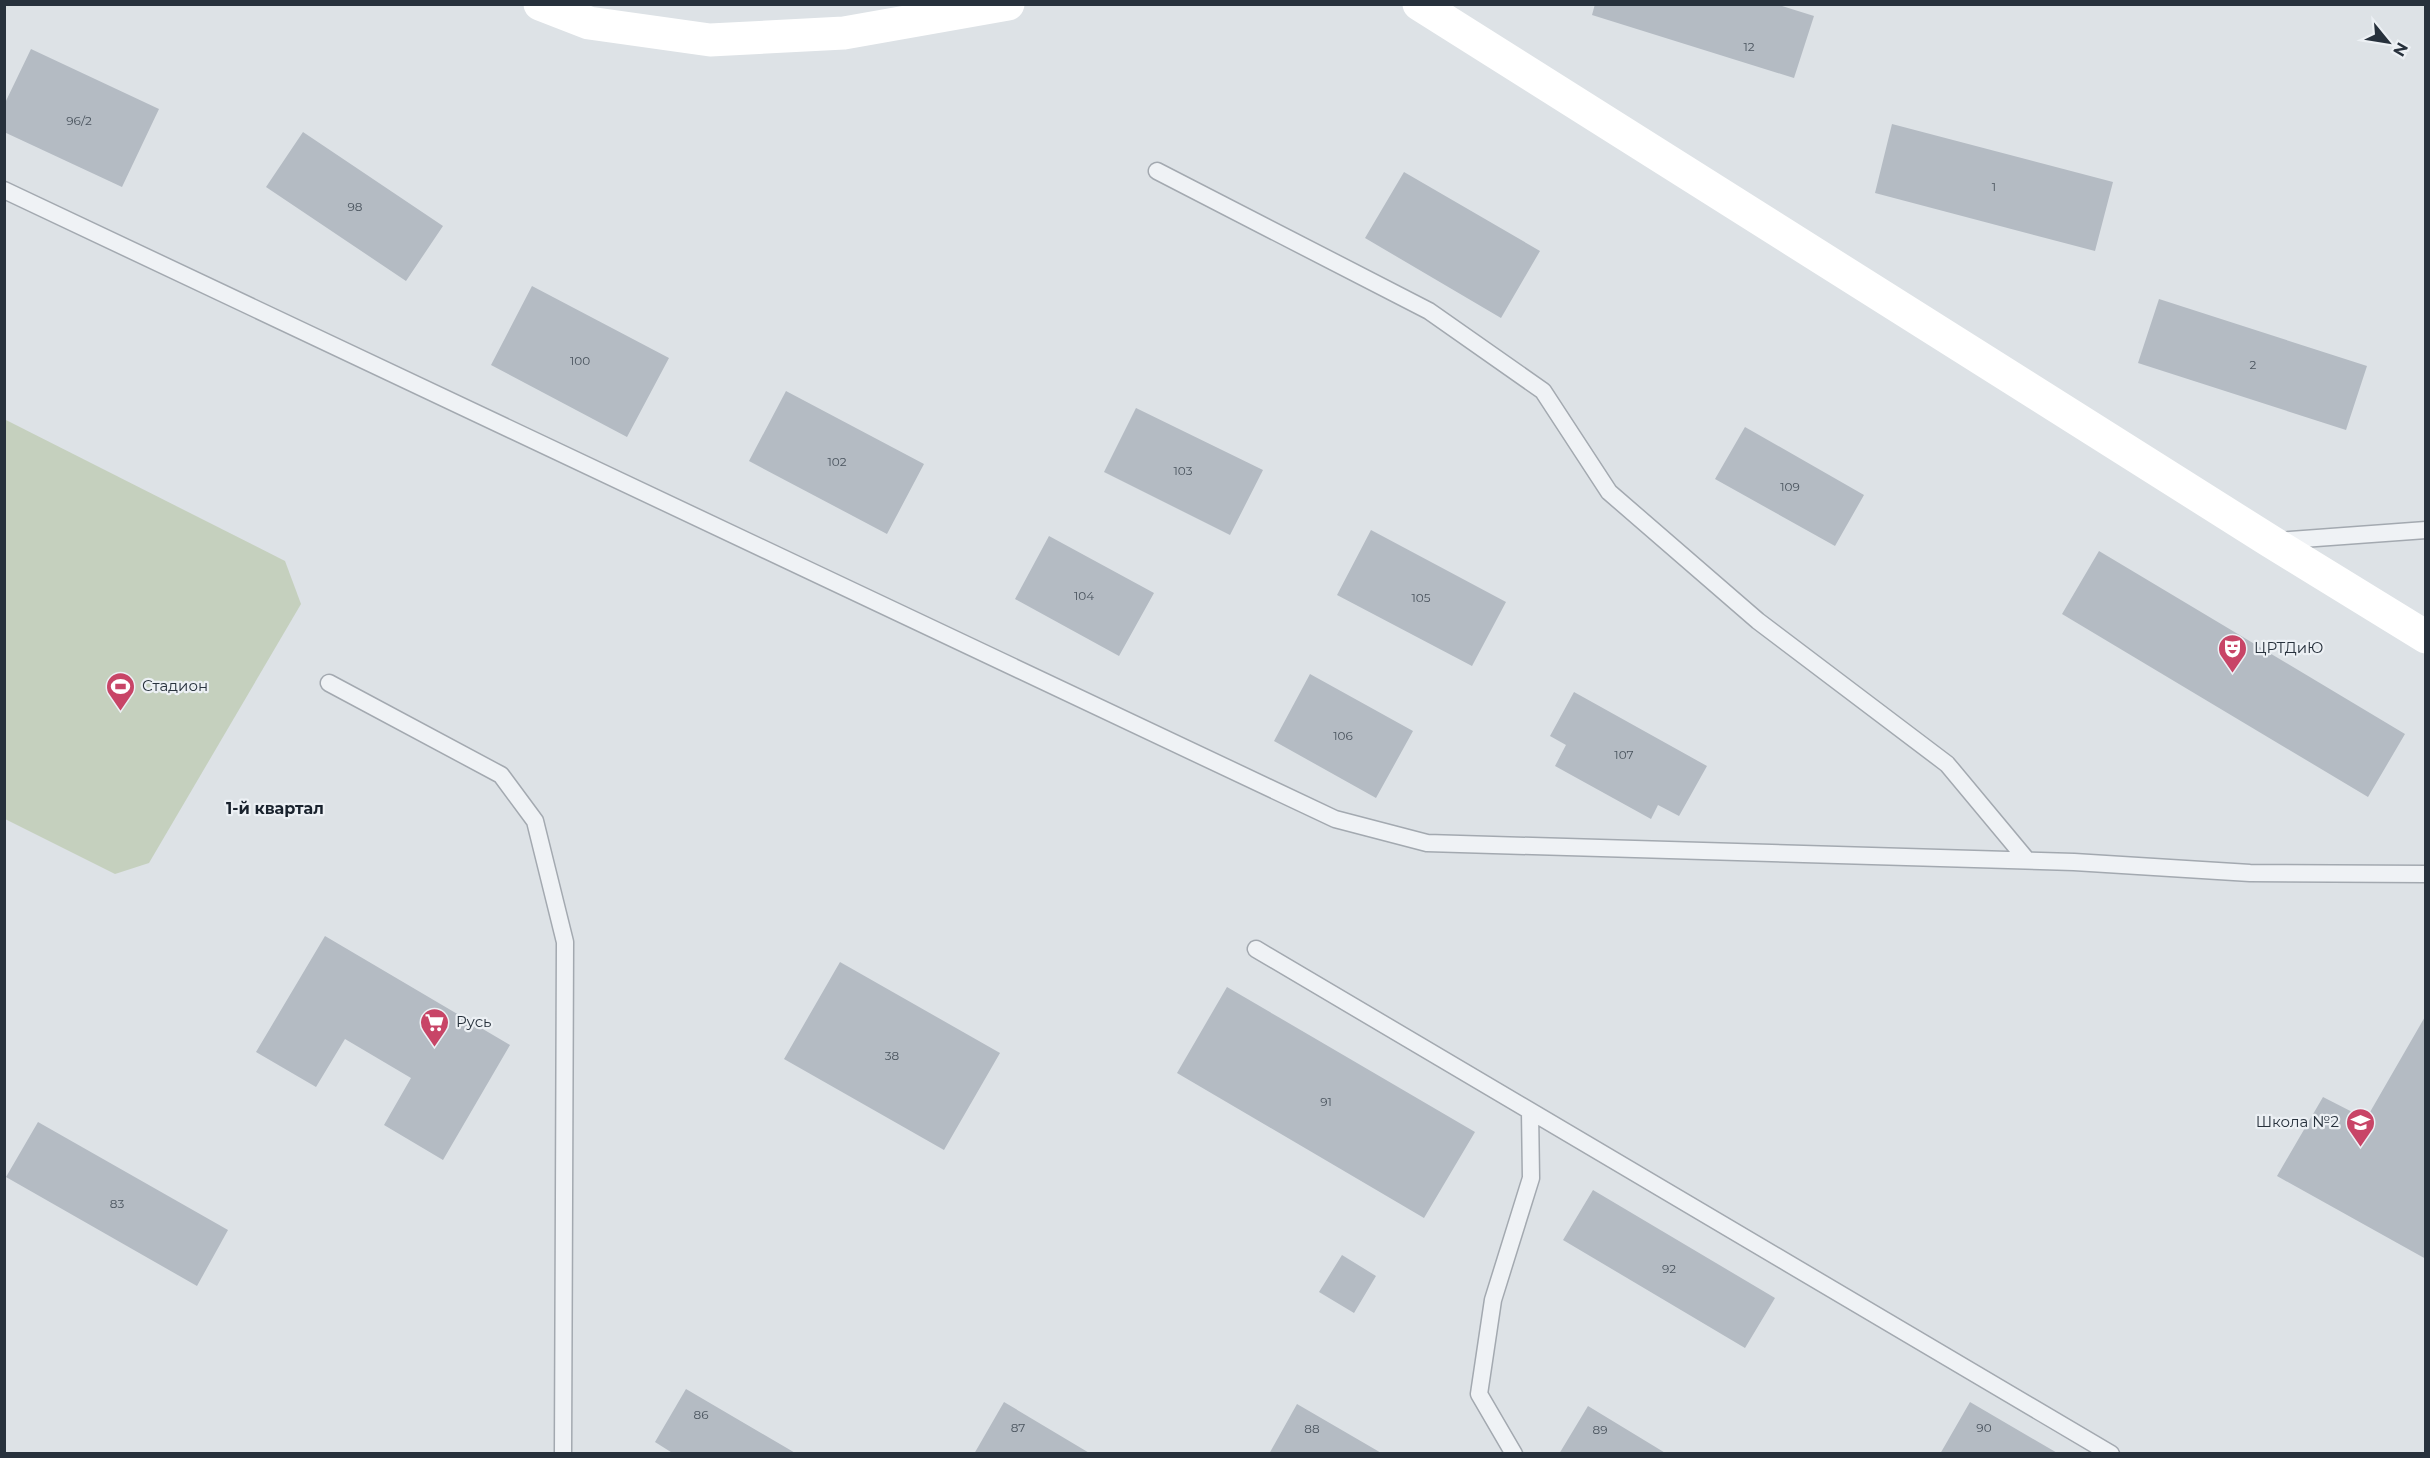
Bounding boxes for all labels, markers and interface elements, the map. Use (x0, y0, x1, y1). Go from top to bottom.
north arrow (2358, 12, 2418, 72)
house number: 12 (1743, 39, 1755, 54)
text: N (2389, 39, 2412, 60)
house number: 96/2 (66, 113, 92, 128)
house number: 1 (1992, 179, 1996, 194)
house number: 98 (348, 199, 363, 214)
house number: 100 (570, 353, 590, 368)
house number: 2 (2250, 357, 2257, 372)
house number: 102 (827, 454, 847, 469)
house number: 103 (1174, 463, 1193, 478)
house number: 109 (1780, 479, 1800, 494)
house number: 104 (1074, 588, 1094, 603)
house number: 105 (1411, 590, 1431, 605)
theatre icon: ЦРТДиЮ (2217, 632, 2249, 674)
place label: ЦРТДиЮ (2254, 638, 2323, 657)
sports icon: Стадион (105, 670, 137, 712)
place label: Стадион (142, 676, 208, 695)
house number: 106 (1333, 728, 1353, 743)
house number: 107 (1614, 747, 1634, 762)
district label: 1-й квартал (226, 799, 324, 818)
supermarket icon: Русь (419, 1006, 451, 1048)
place label: Русь (456, 1012, 492, 1031)
house number: 38 (885, 1048, 900, 1063)
house number: 91 (1320, 1094, 1332, 1109)
school or university icon: Школа №2 (2344, 1106, 2376, 1148)
place label: Школа №2 (2256, 1112, 2339, 1131)
house number: 83 (110, 1196, 124, 1211)
house number: 92 (1662, 1261, 1676, 1276)
house number: 86 (694, 1407, 708, 1422)
house number: 87 (1011, 1420, 1025, 1435)
house number: 90 (1976, 1420, 1992, 1435)
house number: 88 (1304, 1421, 1320, 1436)
house number: 89 (1593, 1422, 1607, 1437)

